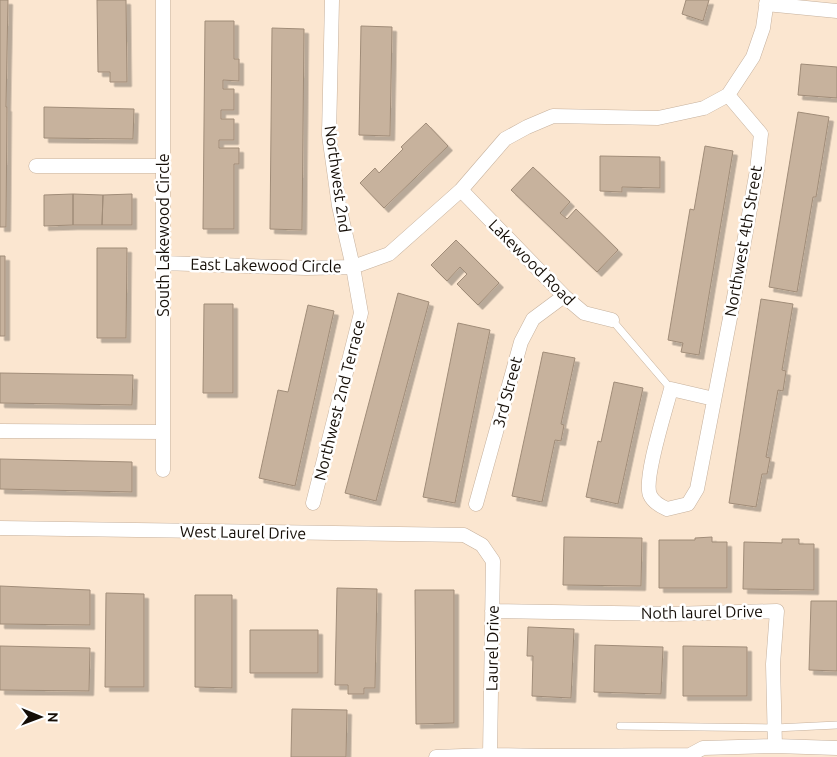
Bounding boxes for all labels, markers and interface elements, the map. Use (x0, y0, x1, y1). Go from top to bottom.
street label: Northwest 2nd (322, 124, 354, 234)
street label: South Lakewood Circle (154, 153, 172, 317)
street label: Northwest 4th Street (721, 163, 765, 318)
street label: Lakewood Road (485, 215, 579, 309)
street label: East Lakewood Circle (190, 255, 342, 275)
street label: Northwest 2nd Terrace (310, 318, 368, 482)
street label: 3rd Street (489, 354, 525, 429)
street label: West Laurel Drive (180, 522, 306, 542)
street label: Noth laurel Drive (641, 602, 763, 622)
street label: Laurel Drive (482, 605, 502, 691)
north arrow (15, 692, 65, 742)
text: N (45, 712, 61, 723)

